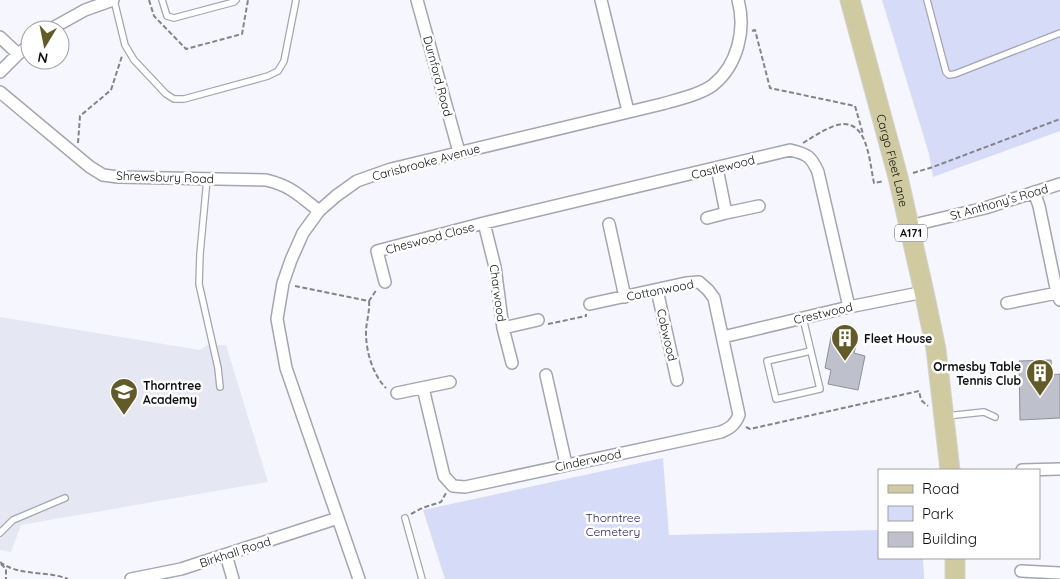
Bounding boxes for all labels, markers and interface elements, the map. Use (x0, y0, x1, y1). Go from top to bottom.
north arrow (20, 20, 70, 70)
street label: Durnford Road (420, 34, 456, 118)
text: N (36, 48, 49, 68)
street label: Cargo Fleet Lane (874, 112, 912, 208)
street label: Carisbrooke Avenue (370, 140, 482, 184)
street label: Castlewood (690, 152, 756, 182)
street label: Shrewsbury Road (116, 168, 214, 186)
street label: St Anthony's Road (948, 181, 1050, 223)
street label: Cheswood Close (384, 219, 476, 257)
road number: A171 (895, 224, 927, 242)
street label: Charwood (487, 263, 509, 323)
street label: Cottonwood (625, 276, 695, 304)
street label: Crestwood (792, 299, 854, 327)
street label: Cobwood (654, 307, 680, 363)
building icon: Fleet House (830, 323, 860, 362)
place label: Fleet House (864, 331, 932, 346)
building icon: Ormesby Table Tennis Club (1025, 358, 1055, 397)
place label: Ormesby Table Tennis Club (933, 359, 1021, 388)
school or university icon: Thorntree Academy (109, 377, 139, 416)
place label: Thorntree Academy (143, 378, 201, 407)
street label: Cinderwood (553, 446, 623, 474)
legend (878, 469, 1040, 559)
text: Road (922, 479, 959, 498)
text: Park (922, 504, 954, 523)
park label: Thorntree Cemetery (586, 510, 641, 539)
text: Building (922, 529, 977, 548)
street label: Birkhall Road (197, 533, 273, 571)

